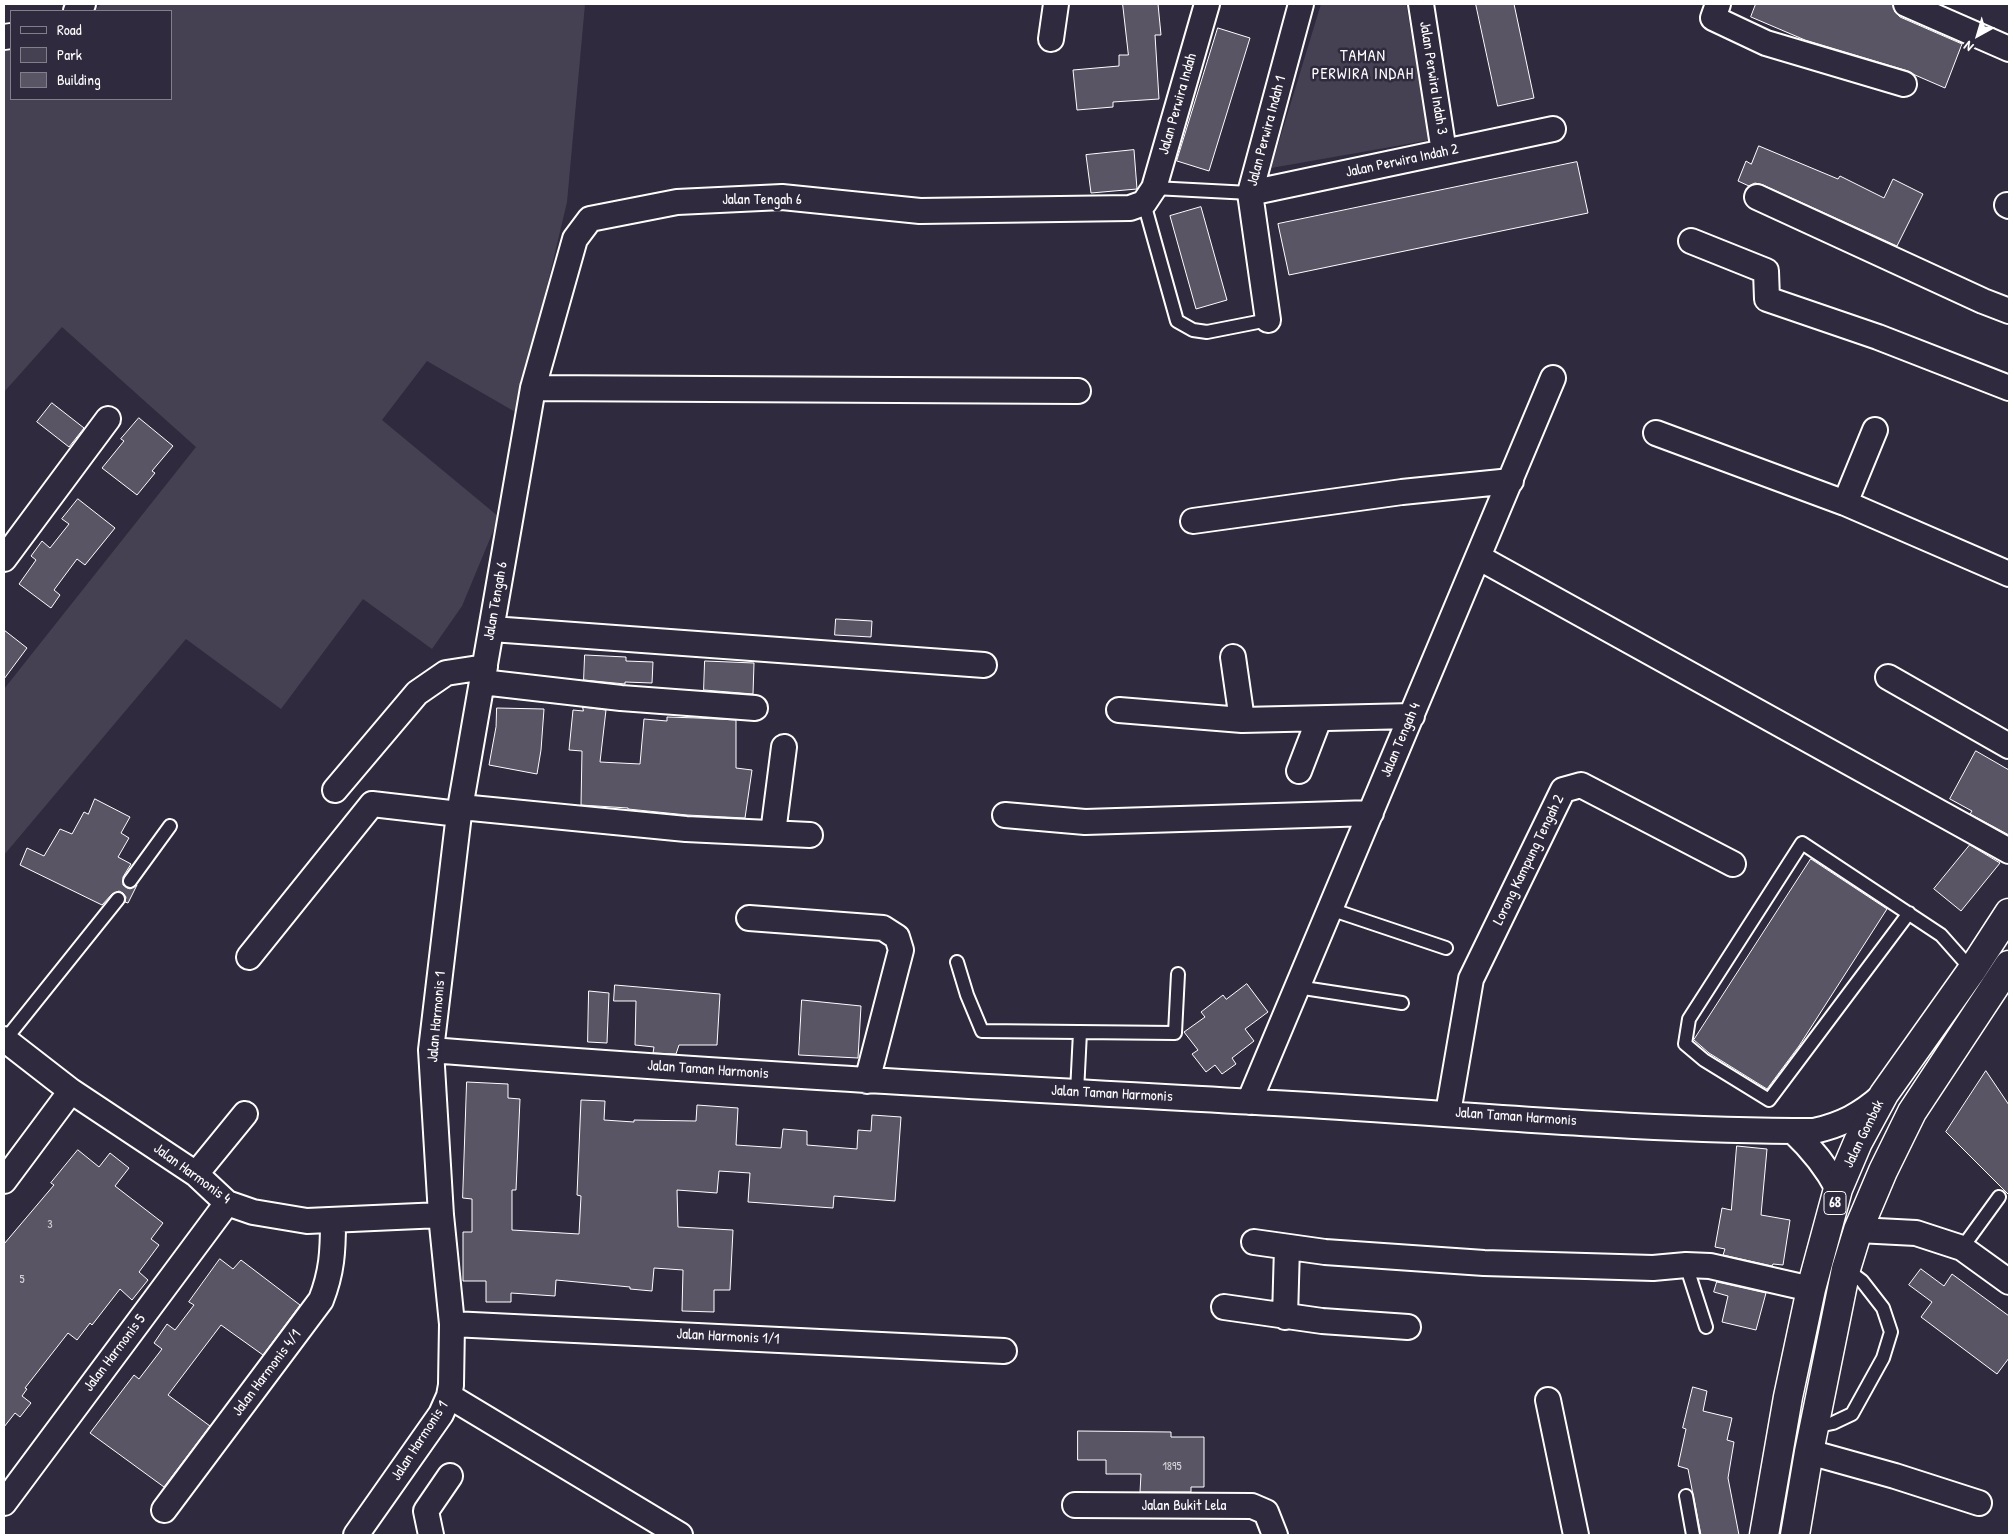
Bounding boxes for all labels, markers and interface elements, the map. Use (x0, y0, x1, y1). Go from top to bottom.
legend (10, 10, 172, 100)
north arrow (1953, 10, 2003, 60)
text: Road (57, 19, 82, 40)
street label: Jalan Perwira Indah 3 (1415, 20, 1451, 136)
text: N (1959, 37, 1977, 57)
text: Park (57, 44, 82, 65)
district label: TAMAN PERWIRA INDAH (1310, 47, 1416, 85)
street label: Jalan Perwira Indah (1155, 51, 1201, 157)
text: Building (57, 69, 101, 90)
street label: Jalan Perwira Indah 1 (1244, 74, 1290, 188)
street label: Jalan Perwira Indah 2 (1344, 140, 1460, 182)
street label: Jalan Tengah 6 (722, 191, 802, 209)
street label: Jalan Tengah 6 (480, 560, 512, 642)
street label: Jalan Tengah 4 (1377, 700, 1425, 780)
street label: Lorong Kampung Tengah 2 (1490, 792, 1568, 928)
street label: Jalan Harmonis 1 (424, 971, 450, 1063)
street label: Jalan Taman Harmonis (647, 1057, 769, 1083)
street label: Jalan Taman Harmonis (1051, 1082, 1173, 1106)
street label: Jalan Gombak (1840, 1097, 1888, 1171)
street label: Jalan Taman Harmonis (1455, 1104, 1577, 1130)
street label: Jalan Harmonis 4 (150, 1140, 234, 1208)
road number: 68 (1824, 1192, 1846, 1214)
house number: 3 (47, 1218, 53, 1232)
house number: 5 (19, 1273, 25, 1287)
street label: Jalan Harmonis 5 (80, 1311, 150, 1395)
street label: Jalan Harmonis 1/1 (676, 1325, 780, 1349)
street label: Jalan Harmonis 4/1 (229, 1326, 305, 1420)
street label: Jalan Harmonis 1 (388, 1398, 452, 1484)
house number: 1895 (1162, 1460, 1182, 1474)
street label: Jalan Bukit Lela (1142, 1497, 1226, 1515)

